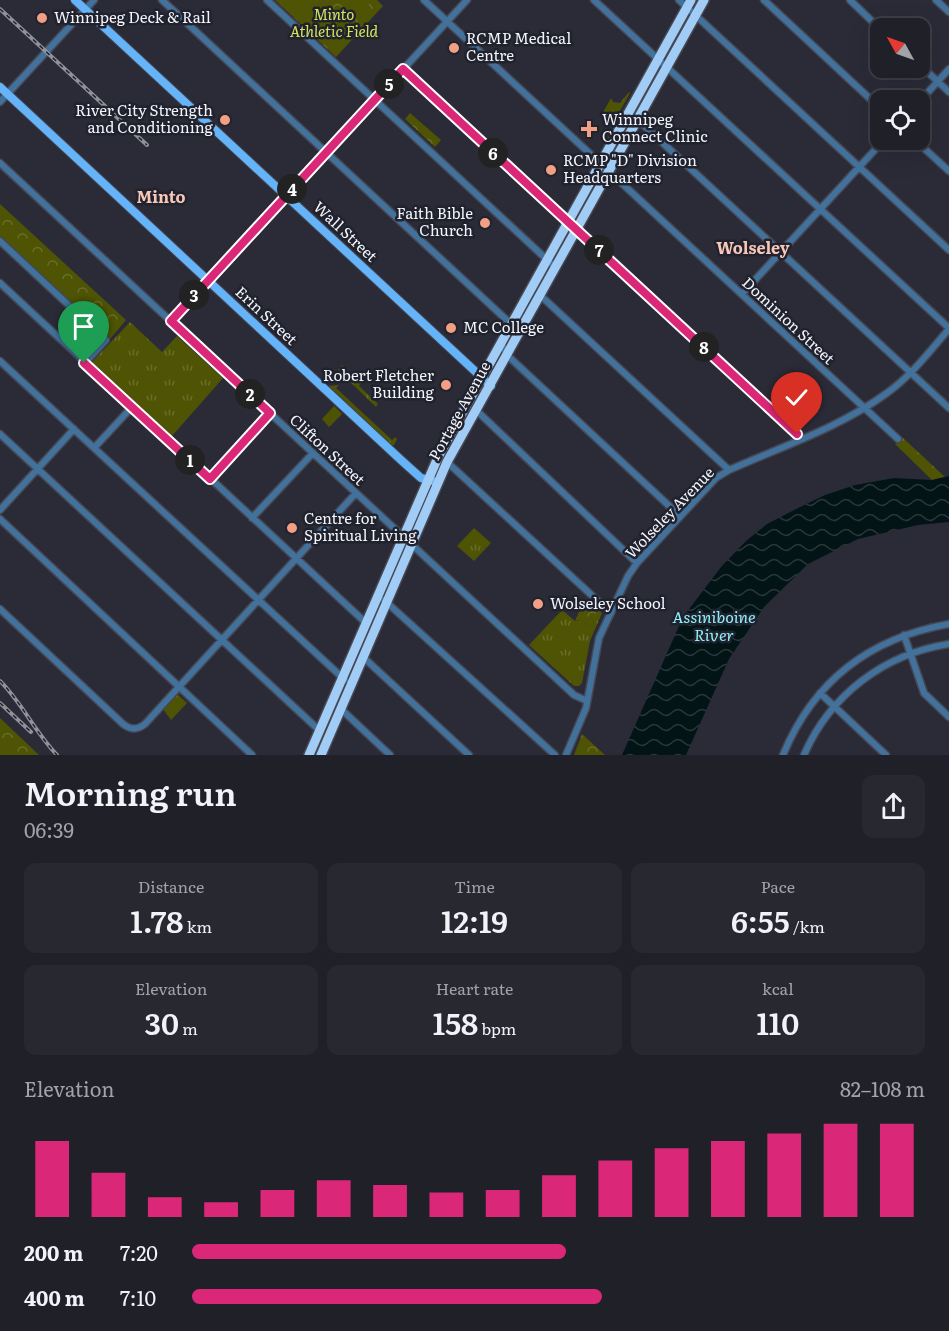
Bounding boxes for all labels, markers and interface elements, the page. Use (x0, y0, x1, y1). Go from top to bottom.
park label: Minto Athletic Field (290, 2, 379, 42)
place label: Winnipeg Deck & Rail (54, 5, 211, 28)
marker: Winnipeg Deck & Rail (35, 11, 49, 25)
north arrow (870, 18, 930, 78)
map controls (870, 18, 930, 150)
place label: RCMP Medical Centre (466, 26, 571, 66)
marker: RCMP Medical Centre (447, 41, 461, 55)
pin: 5 (374, 69, 404, 99)
text: 5 (385, 72, 393, 96)
button: locate (870, 90, 930, 150)
place label: River City Strength and Conditioning (75, 98, 214, 138)
place label: Winnipeg Connect Clinic (602, 107, 708, 147)
marker: River City Strength and Conditioning (218, 113, 232, 127)
marker: Winnipeg Connect Clinic (580, 120, 598, 138)
pin: 6 (478, 138, 508, 168)
text: 6 (488, 141, 498, 165)
place label: RCMP "D" Division Headquarters (563, 148, 697, 188)
marker: RCMP "D" Division Headquarters (544, 163, 558, 177)
pin: 4 (277, 174, 307, 204)
text: 4 (287, 177, 297, 201)
district label: Minto (136, 184, 186, 208)
street label: Wall Street (309, 195, 383, 267)
place label: Faith Bible Church (397, 201, 473, 241)
marker: Faith Bible Church (478, 216, 492, 230)
pin: 7 (584, 235, 614, 265)
district label: Wolseley (716, 235, 790, 259)
text: 7 (595, 238, 603, 262)
street label: Dominion Street (738, 271, 840, 369)
pin: 3 (179, 280, 209, 310)
street label: Erin Street (231, 280, 303, 350)
text: 3 (190, 283, 198, 307)
pin (58, 301, 109, 363)
icon: arrive (67, 310, 100, 343)
place label: MC College (463, 315, 544, 338)
marker: MC College (444, 321, 458, 335)
pin: 8 (689, 332, 719, 362)
text: 8 (699, 335, 709, 359)
street label: Portage Avenue (422, 356, 496, 464)
place label: Robert Fletcher Building (323, 363, 435, 403)
pin (771, 372, 822, 434)
marker: Robert Fletcher Building (439, 378, 453, 392)
pin: 2 (235, 379, 265, 409)
icon: check (780, 381, 813, 414)
text: 2 (246, 382, 254, 406)
street label: Clifton Street (285, 408, 371, 490)
pin: 1 (175, 445, 205, 475)
text: 1 (187, 448, 193, 472)
street label: Wolseley Avenue (619, 461, 719, 563)
place label: Centre for Spiritual Living (304, 506, 417, 546)
marker: Centre for Spiritual Living (285, 521, 299, 535)
place label: Wolseley School (550, 591, 666, 614)
marker: Wolseley School (531, 597, 545, 611)
water label: Assiniboine River (672, 604, 756, 646)
text: Morning run (24, 767, 237, 816)
button: share (862, 775, 925, 838)
text: 06:39 (24, 814, 74, 844)
text: Distance (138, 874, 204, 898)
text: Time (454, 874, 495, 898)
text: Pace (761, 874, 795, 898)
text: 1.78 (130, 898, 184, 942)
text: 12:19 (441, 898, 508, 942)
text: 6:55 (731, 898, 790, 942)
text: km (184, 914, 212, 938)
text: /km (790, 914, 825, 938)
text: Elevation (135, 976, 207, 1000)
text: Heart rate (436, 976, 513, 1000)
text: kcal (762, 976, 794, 1000)
text: 30 (145, 1000, 179, 1044)
text: 158 (433, 1000, 478, 1044)
text: 110 (756, 1000, 799, 1044)
text: m (179, 1016, 198, 1040)
text: bpm (478, 1016, 516, 1040)
text: Elevation (24, 1073, 114, 1103)
text: 82–108 m (840, 1073, 925, 1103)
text: 200 m (24, 1237, 83, 1267)
text: 7:20 (120, 1237, 158, 1267)
text: 400 m (24, 1282, 85, 1312)
text: 7:10 (120, 1282, 156, 1312)

